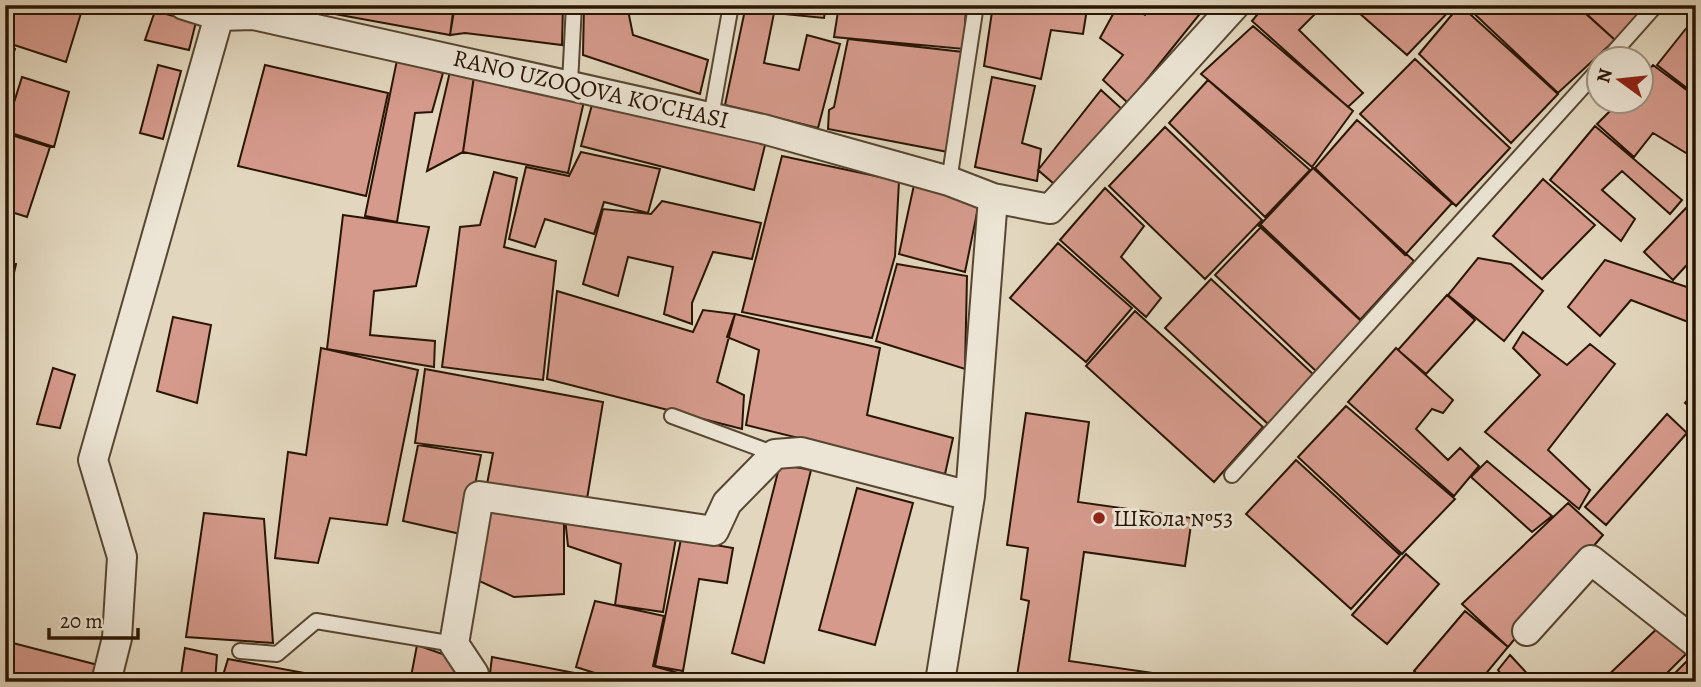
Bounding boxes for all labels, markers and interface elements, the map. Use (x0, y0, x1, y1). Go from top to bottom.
street label: RANO UZOQOVA KO'CHASI (450, 42, 732, 136)
north arrow (1586, 46, 1656, 116)
text: N (1590, 66, 1619, 86)
place label: Школа №53 (1113, 502, 1233, 534)
marker: Школа №53 (1091, 510, 1107, 526)
scale bar (49, 596, 138, 640)
text: 20 m (60, 607, 103, 635)

